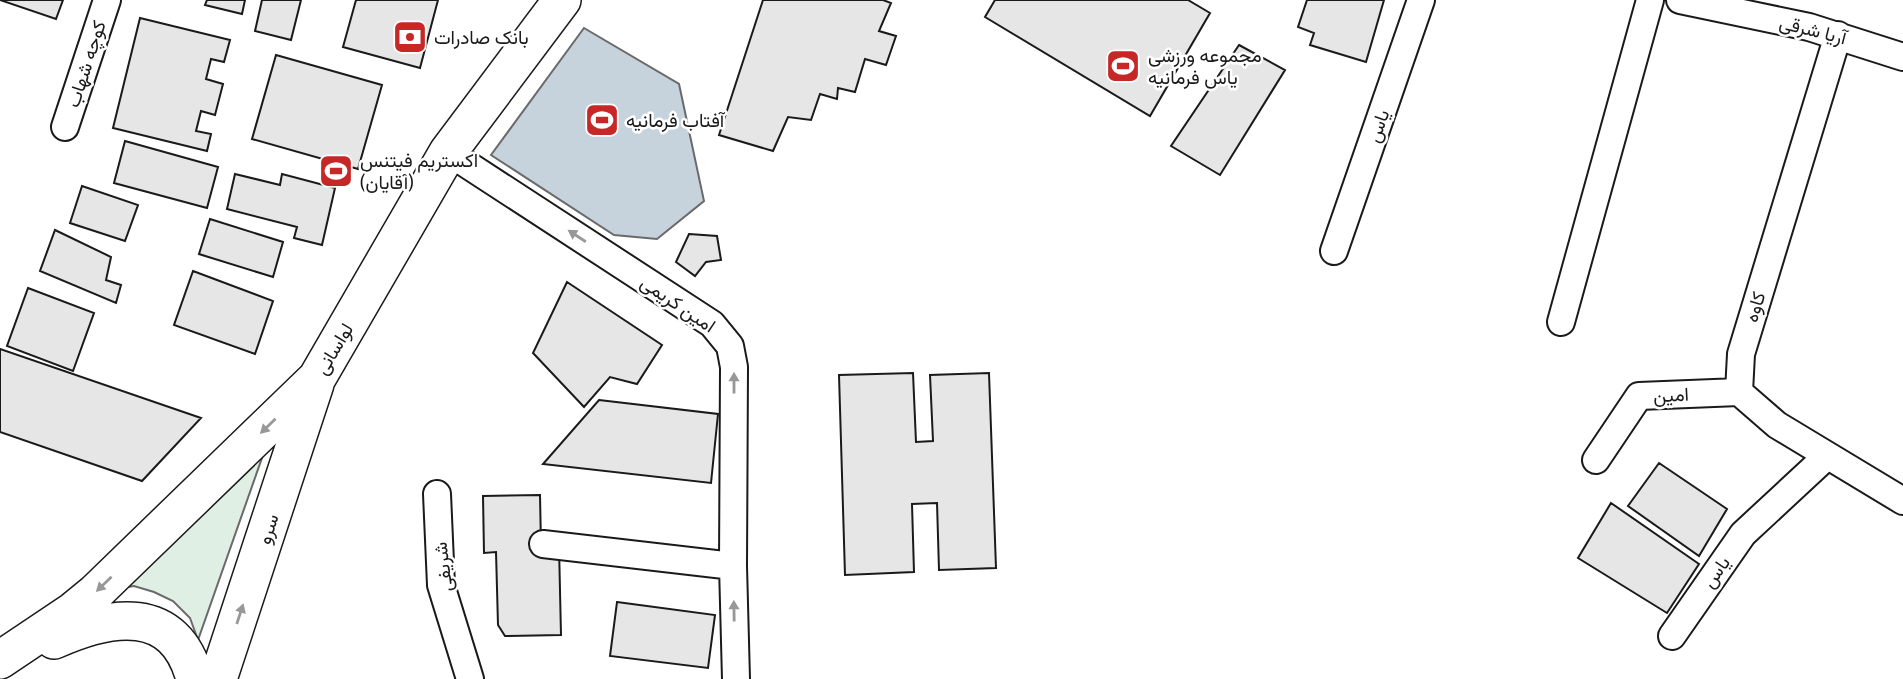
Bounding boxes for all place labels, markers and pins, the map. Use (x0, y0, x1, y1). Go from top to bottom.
bank icon: بانک صادرات (391, 18, 429, 56)
place label: بانک صادرات (434, 26, 529, 49)
place label: مجموعه ورزشی یاس فرمانیه (1148, 44, 1262, 89)
sports icon: مجموعه ورزشی یاس فرمانیه (1104, 47, 1142, 85)
sports icon: آفتاب فرمانیه (583, 101, 621, 139)
place label: آفتاب فرمانیه (626, 109, 726, 132)
place label: اکستریم فیتنس (آقایان) (360, 149, 478, 194)
sports icon: اکستریم فیتنس (آقایان) (317, 152, 355, 190)

